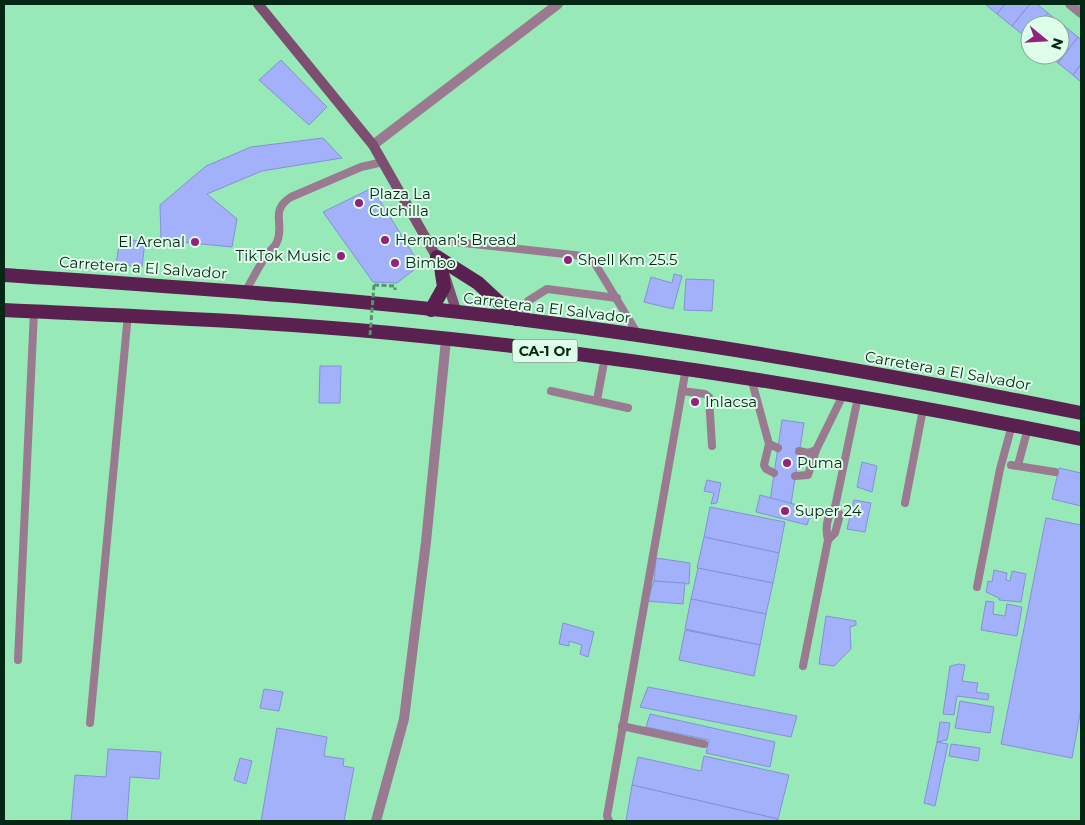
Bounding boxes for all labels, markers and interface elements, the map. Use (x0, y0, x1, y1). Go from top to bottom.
north arrow (1020, 15, 1070, 65)
text: N (1047, 36, 1068, 52)
place label: Plaza La Cuchilla (369, 184, 431, 220)
marker: Plaza La Cuchilla (353, 197, 365, 209)
place label: Herman's Bread (395, 230, 516, 249)
place label: El Arenal (118, 232, 185, 251)
marker: Herman's Bread (379, 234, 391, 246)
marker: El Arenal (189, 236, 201, 248)
place label: TikTok Music (236, 246, 331, 265)
marker: TikTok Music (335, 250, 347, 262)
place label: Shell Km 25.5 (578, 250, 677, 269)
street label: Carretera a El Salvador (58, 252, 228, 283)
place label: Bimbo (405, 253, 456, 272)
marker: Shell Km 25.5 (562, 254, 574, 266)
marker: Bimbo (389, 257, 401, 269)
street label: Carretera a El Salvador (462, 288, 632, 327)
road number: CA-1 Or (512, 340, 578, 362)
street label: Carretera a El Salvador (864, 347, 1033, 394)
place label: Inlacsa (705, 392, 757, 411)
marker: Inlacsa (689, 396, 701, 408)
place label: Puma (797, 453, 843, 472)
marker: Puma (781, 457, 793, 469)
place label: Super 24 (795, 501, 862, 520)
marker: Super 24 (779, 505, 791, 517)

